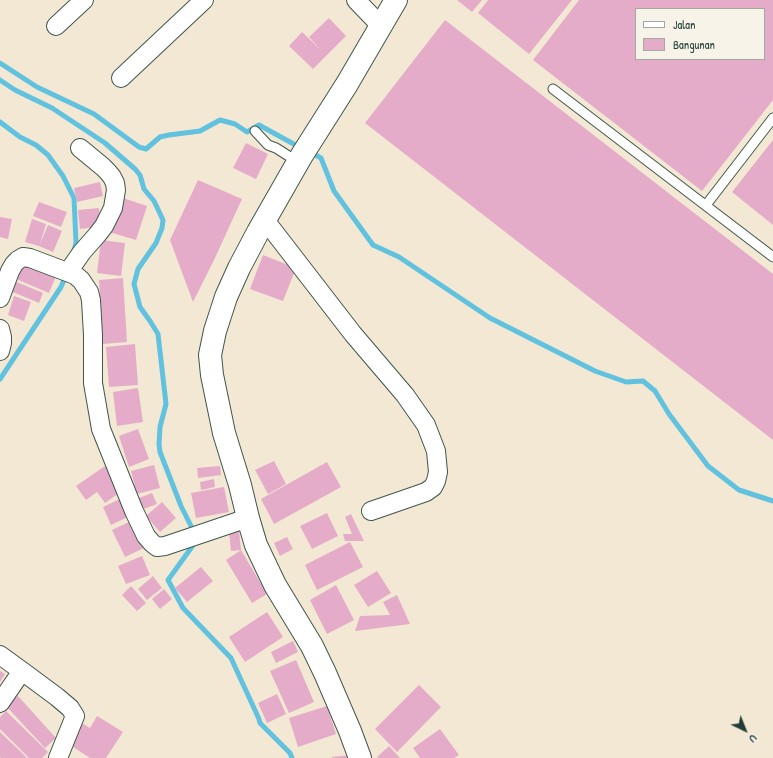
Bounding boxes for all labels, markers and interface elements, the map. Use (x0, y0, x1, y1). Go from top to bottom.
legend (635, 8, 765, 60)
text: Jalan (673, 16, 695, 33)
text: Bangunan (673, 36, 715, 53)
north arrow (725, 710, 765, 750)
text: U (746, 732, 760, 746)

